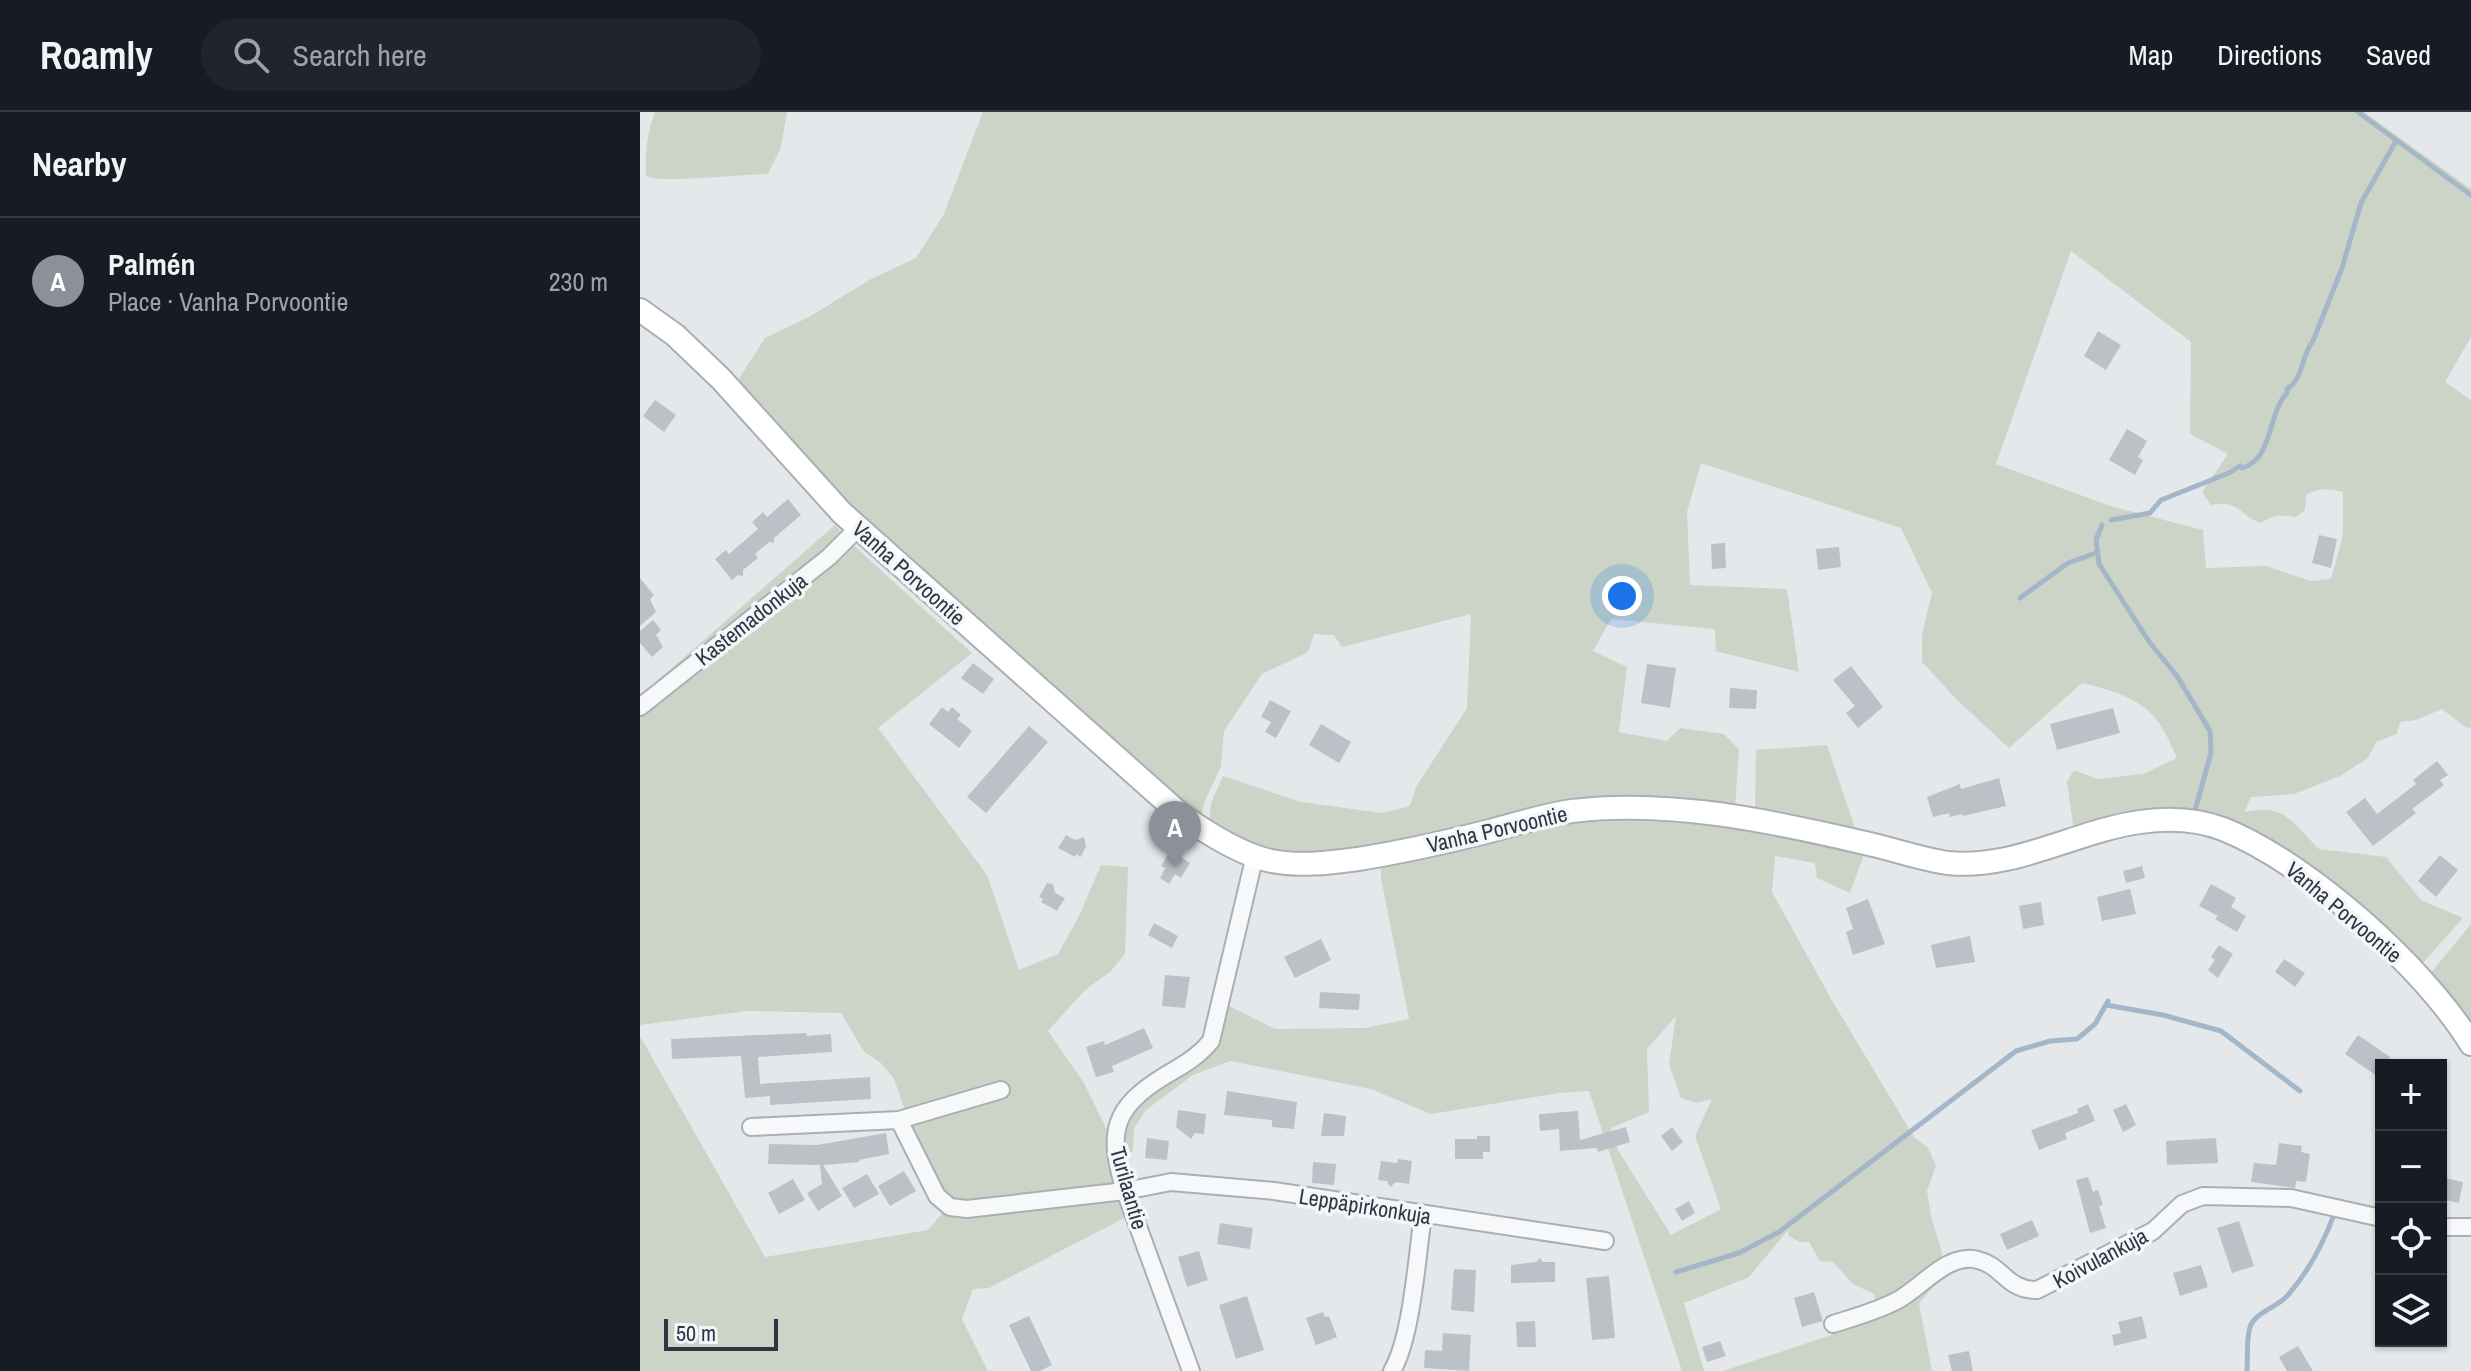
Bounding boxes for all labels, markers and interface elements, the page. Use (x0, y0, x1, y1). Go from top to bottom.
search box (201, 19, 761, 91)
text: Roamly (40, 30, 153, 81)
icon: search (229, 33, 273, 77)
text: Search here (293, 35, 427, 75)
text: Map (2129, 36, 2173, 74)
text: Directions (2217, 36, 2322, 74)
text: Saved (2366, 36, 2431, 74)
text: Nearby (32, 141, 127, 187)
text: Palmén (108, 244, 196, 284)
text: A (50, 264, 66, 299)
text: 230 m (549, 264, 608, 299)
text: Place · Vanha Porvoontie (108, 284, 348, 319)
street label: Vanha Porvoontie (846, 514, 972, 632)
street label: Kastemadonkuja (689, 566, 813, 672)
your location (1602, 576, 1642, 616)
street label: Vanha Porvoontie (1424, 798, 1570, 860)
pin: A (1149, 801, 1201, 867)
street label: Vanha Porvoontie (2280, 855, 2408, 969)
map controls (2375, 1059, 2447, 1347)
button: + (2375, 1059, 2447, 1131)
button: − (2375, 1131, 2447, 1203)
street label: Turilaantie (1103, 1143, 1155, 1233)
street label: Leppäpirkonkuja (1297, 1181, 1433, 1231)
button: locate (2375, 1203, 2447, 1275)
street label: Koivulankuja (2047, 1221, 2153, 1295)
button: layers (2375, 1275, 2447, 1347)
scale bar (664, 1315, 778, 1351)
text: 50 m (676, 1318, 716, 1348)

